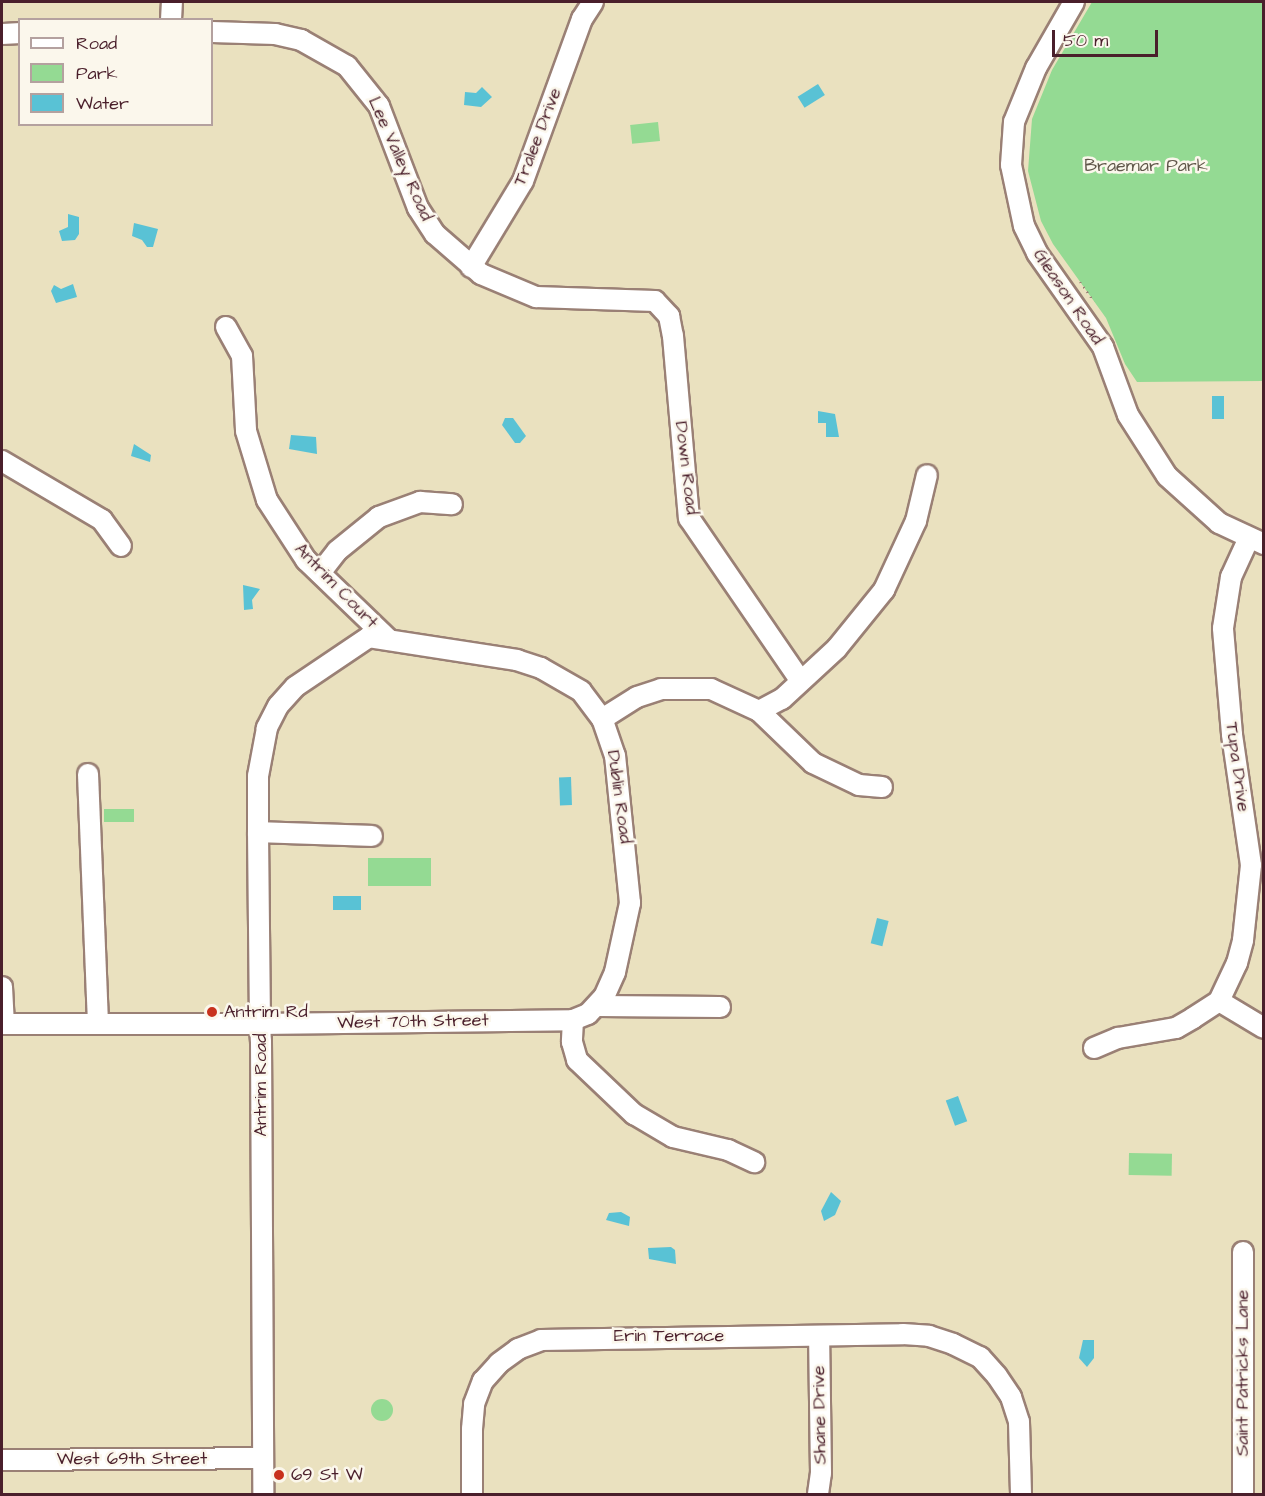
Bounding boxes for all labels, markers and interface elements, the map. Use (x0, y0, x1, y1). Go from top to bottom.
legend (18, 18, 213, 126)
scale bar (1055, 18, 1162, 56)
text: 50 m (1063, 28, 1108, 53)
text: Road (76, 31, 117, 56)
text: Park (76, 61, 118, 86)
street label: Tralee Drive (509, 85, 567, 189)
text: Water (76, 91, 129, 116)
street label: Lee Valley Road (363, 94, 437, 224)
park label: Braemar Park (1084, 155, 1208, 177)
street label: Gleason Road (1028, 245, 1108, 349)
street label: Down Road (670, 420, 702, 516)
street label: Antrim Court (290, 539, 382, 633)
street label: Tupa Drive (1220, 721, 1254, 813)
street label: Dublin Road (602, 749, 636, 845)
place label: Antrim Rd (224, 1001, 308, 1023)
marker: Antrim Rd (205, 1005, 219, 1019)
street label: West 70th Street (337, 1010, 489, 1034)
street label: Antrim Road (250, 1033, 272, 1137)
street label: Saint Patricks Lane (1232, 1290, 1254, 1456)
street label: Erin Terrace (614, 1325, 724, 1347)
street label: Shane Drive (808, 1365, 832, 1465)
street label: West 69th Street (57, 1448, 207, 1470)
place label: 69 St W (291, 1464, 363, 1486)
marker: 69 St W (272, 1468, 286, 1482)

